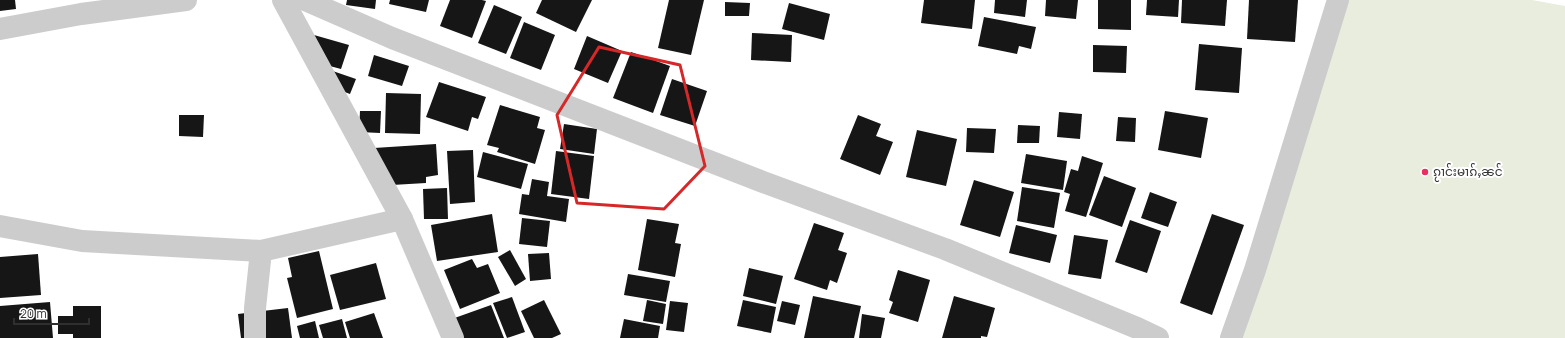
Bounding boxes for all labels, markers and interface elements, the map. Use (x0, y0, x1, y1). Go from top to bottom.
place label: ၵႂၢင်းမၢၵ်ႇၼင် (1433, 163, 1503, 182)
marker: ၵႂၢင်းမၢၵ်ႇၼင် (1420, 167, 1430, 177)
scale bar (14, 300, 89, 326)
text: 20 m (20, 305, 47, 322)

